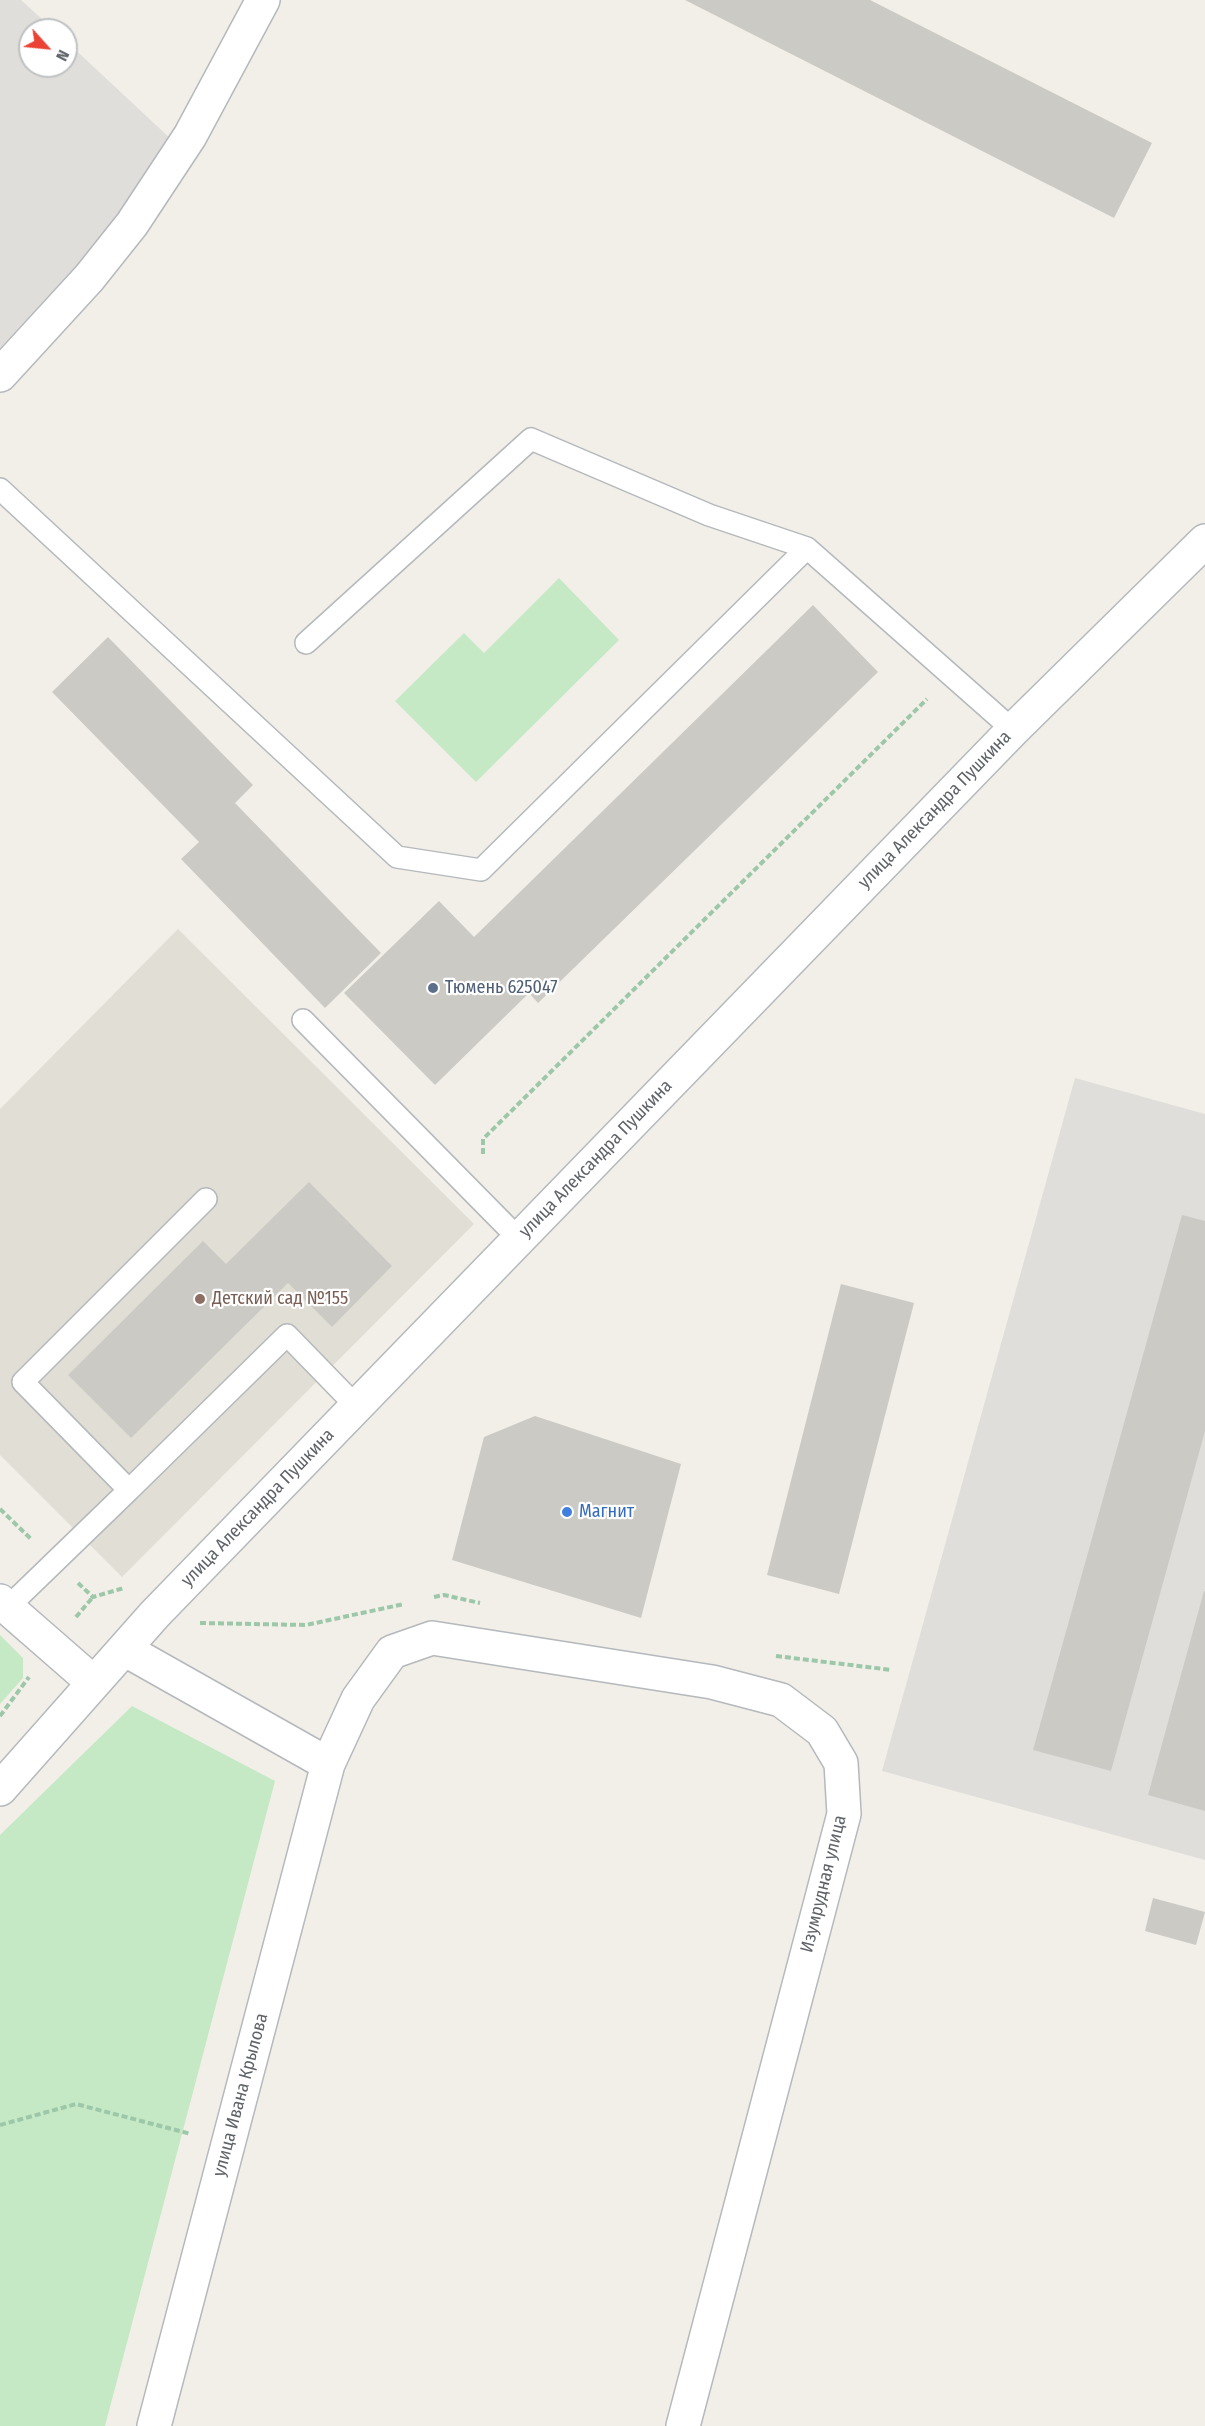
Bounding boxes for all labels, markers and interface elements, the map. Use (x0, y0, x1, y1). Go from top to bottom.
north arrow (18, 18, 78, 78)
text: N (52, 47, 73, 64)
street label: улица Александра Пушкина (854, 727, 1016, 893)
place label: Тюмень 625047 (445, 977, 558, 999)
marker: Тюмень 625047 (426, 981, 440, 995)
street label: улица Александра Пушкина (515, 1076, 677, 1242)
place label: Детский сад №155 (212, 1288, 348, 1310)
marker: Детский сад №155 (193, 1292, 207, 1306)
street label: улица Александра Пушкина (177, 1425, 339, 1591)
place label: Магнит (579, 1501, 634, 1523)
marker: Магнит (560, 1505, 574, 1519)
street label: Изумрудная улица (797, 1813, 851, 1955)
street label: улица Ивана Крылова (209, 2011, 273, 2179)

